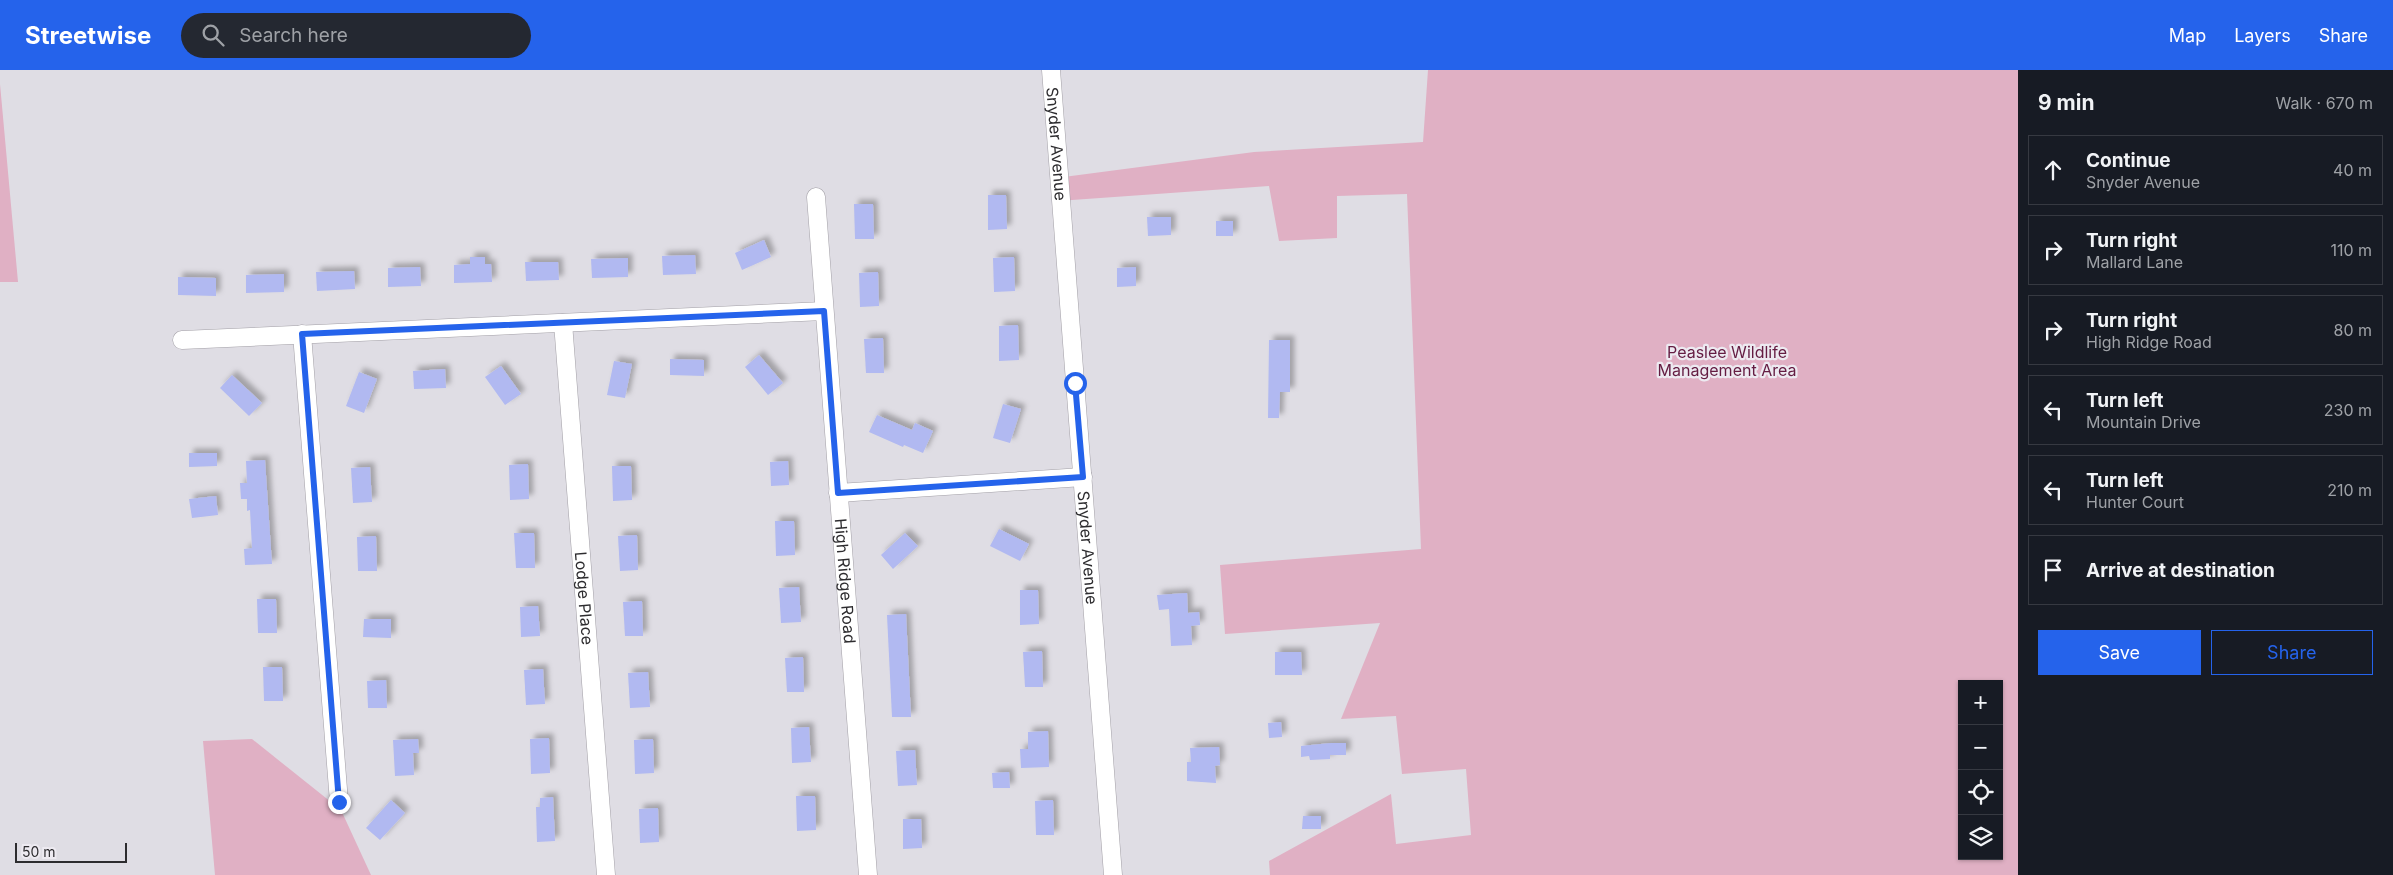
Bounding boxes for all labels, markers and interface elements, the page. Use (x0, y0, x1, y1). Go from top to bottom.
search box (181, 13, 531, 58)
text: Streetwise (25, 21, 151, 50)
icon: search (199, 21, 227, 49)
text: Search here (239, 24, 348, 47)
text: Map (2169, 25, 2206, 46)
text: Layers (2234, 25, 2291, 46)
text: Share (2319, 25, 2368, 46)
street label: Snyder Avenue (1042, 86, 1071, 201)
text: 9 min (2038, 90, 2095, 115)
text: Walk · 670 m (2275, 93, 2373, 113)
text: Continue (2086, 149, 2171, 172)
icon: ahead (2039, 156, 2067, 184)
text: 40 m (2333, 160, 2372, 180)
text: Snyder Avenue (2086, 172, 2200, 192)
text: Turn right (2086, 229, 2177, 252)
icon: right (2039, 236, 2067, 264)
text: 110 m (2330, 240, 2372, 260)
text: Mallard Lane (2086, 252, 2183, 272)
text: Turn right (2086, 309, 2177, 332)
icon: right (2039, 316, 2067, 344)
text: 80 m (2333, 320, 2372, 340)
text: High Ridge Road (2086, 332, 2212, 352)
park label: Peaslee Wildlife Management Area (1658, 342, 1796, 380)
route start (1064, 372, 1087, 395)
text: Turn left (2086, 389, 2164, 412)
icon: left (2039, 396, 2067, 424)
text: 230 m (2324, 400, 2372, 420)
text: Mountain Drive (2086, 412, 2201, 432)
text: Turn left (2086, 469, 2164, 492)
icon: left (2039, 476, 2067, 504)
text: 210 m (2327, 480, 2372, 500)
street label: Snyder Avenue (1073, 490, 1102, 605)
text: Hunter Court (2086, 492, 2184, 512)
street label: High Ridge Road (831, 517, 860, 644)
street label: Lodge Place (571, 551, 598, 646)
icon: arrive (2039, 556, 2067, 584)
text: Arrive at destination (2086, 559, 2275, 582)
button: Save (2038, 630, 2201, 675)
button: Share (2211, 630, 2373, 675)
map controls (1958, 680, 2003, 860)
button: + (1958, 680, 2003, 725)
button: − (1958, 725, 2003, 770)
button: locate (1958, 770, 2003, 815)
route end (328, 791, 351, 814)
button: layers (1958, 815, 2003, 860)
scale bar (15, 840, 128, 863)
text: 50 m (22, 843, 56, 860)

